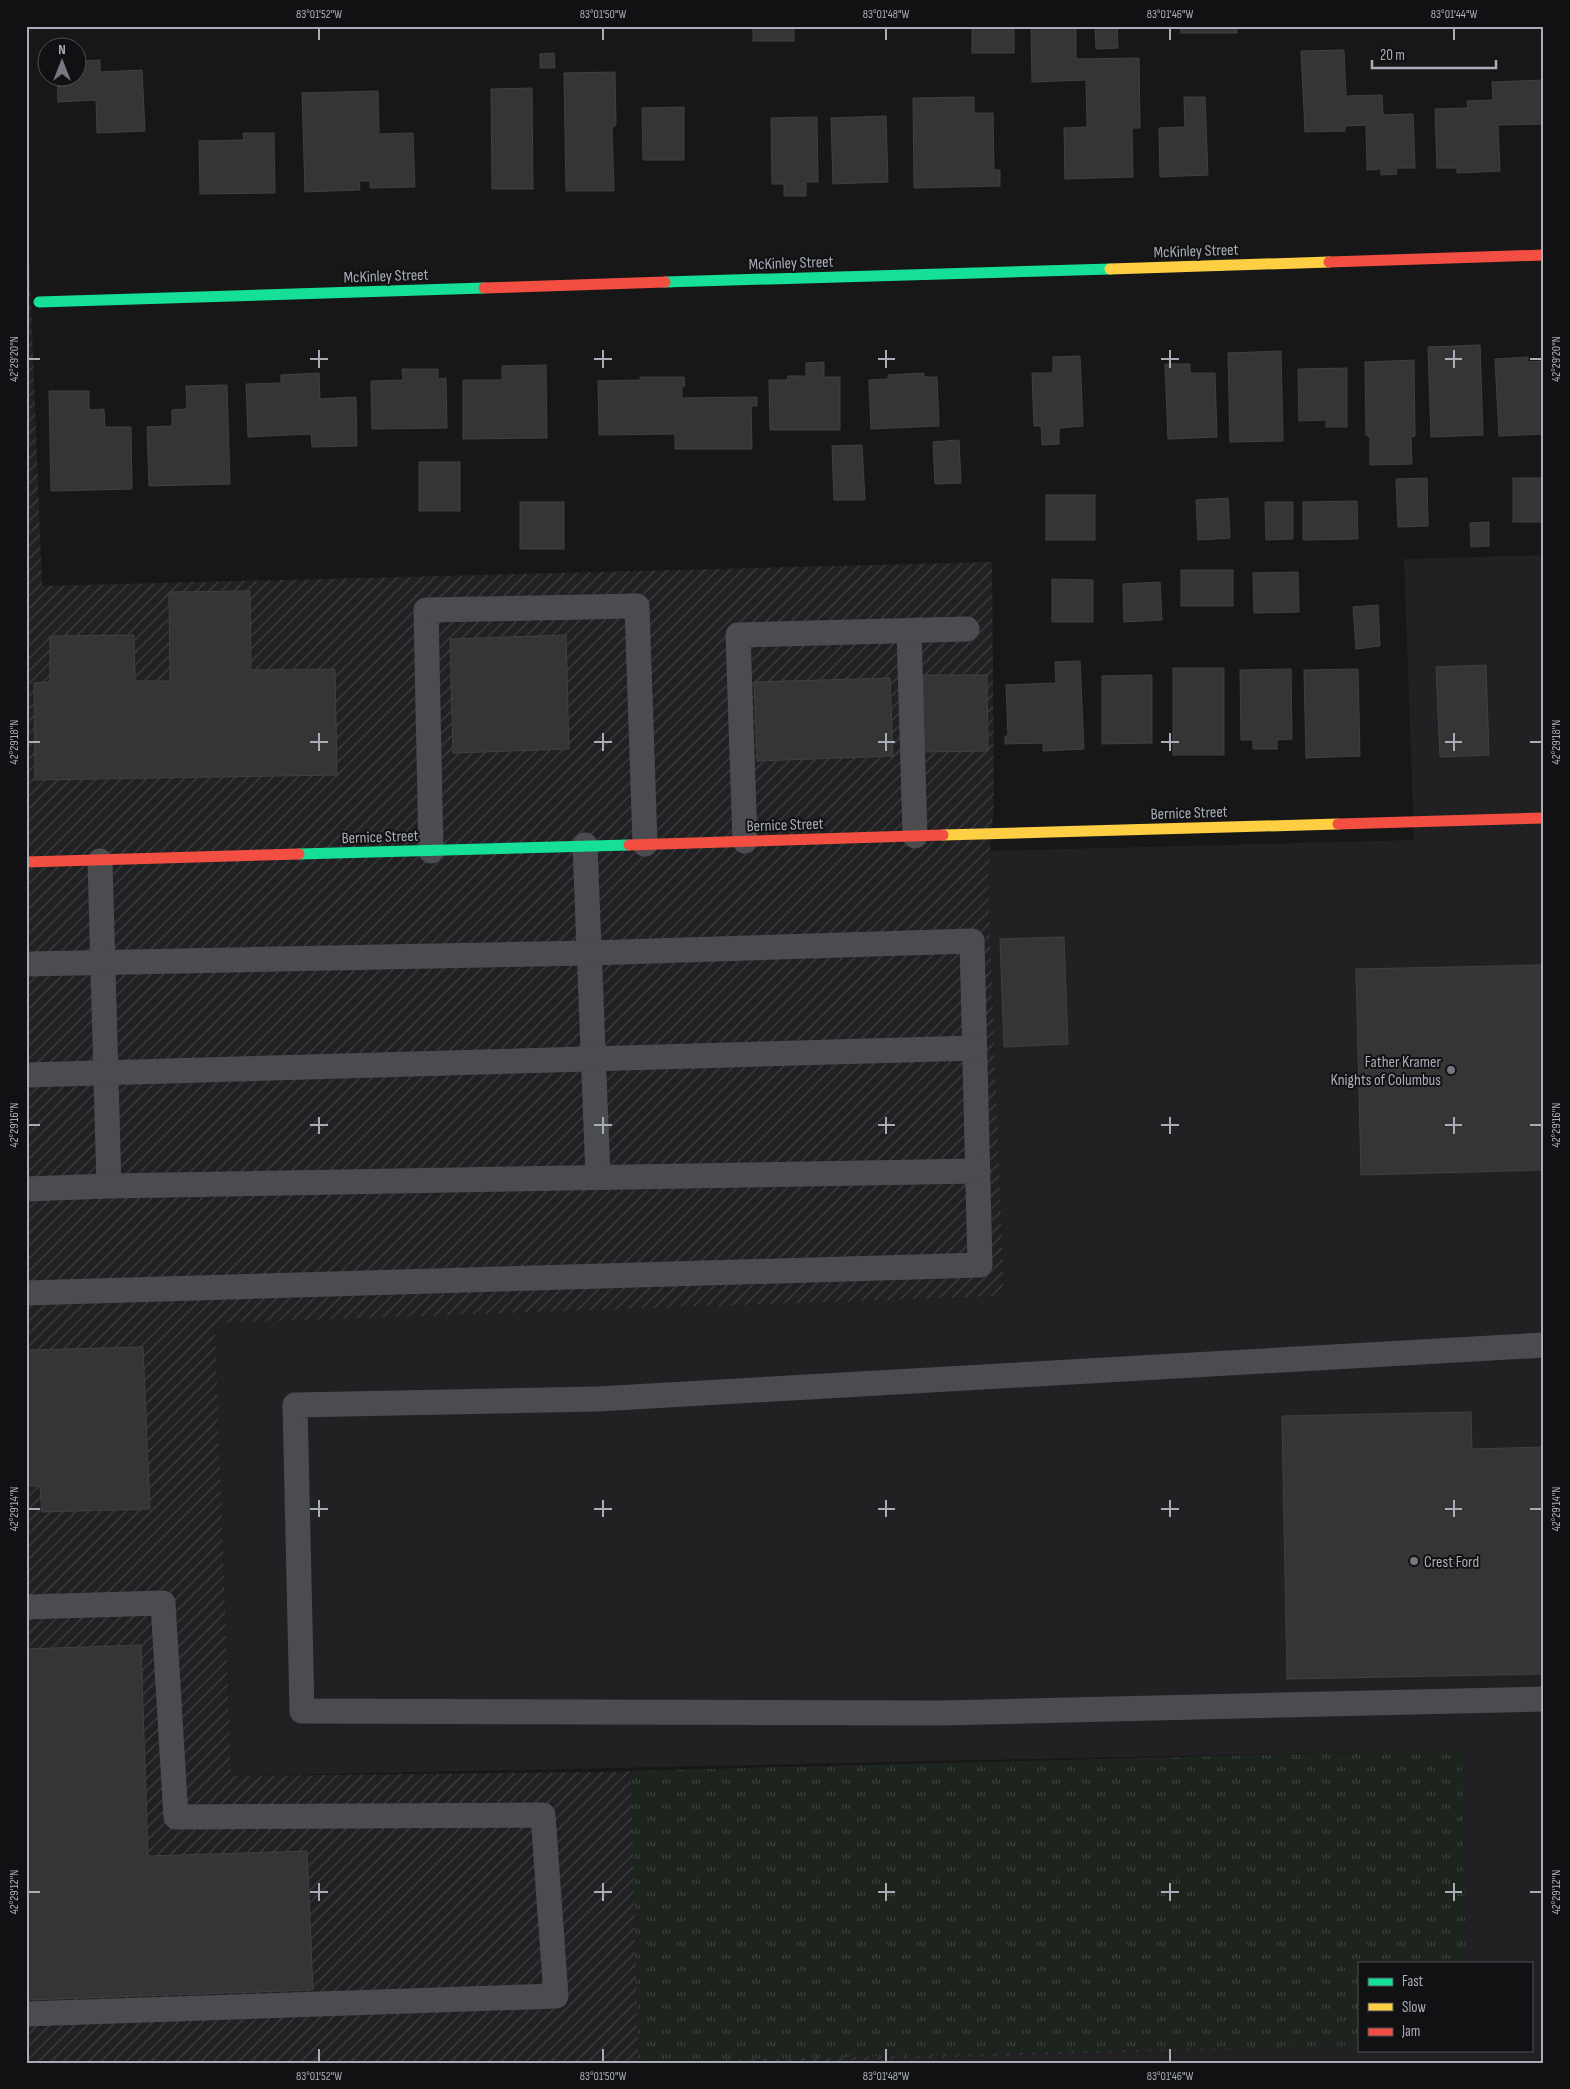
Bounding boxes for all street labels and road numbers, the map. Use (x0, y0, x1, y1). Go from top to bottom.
street label: McKinley Street (1153, 241, 1239, 262)
street label: McKinley Street (748, 253, 834, 274)
street label: McKinley Street (343, 266, 429, 287)
street label: Bernice Street (1150, 803, 1228, 824)
street label: Bernice Street (746, 815, 824, 836)
street label: Bernice Street (341, 827, 419, 848)

